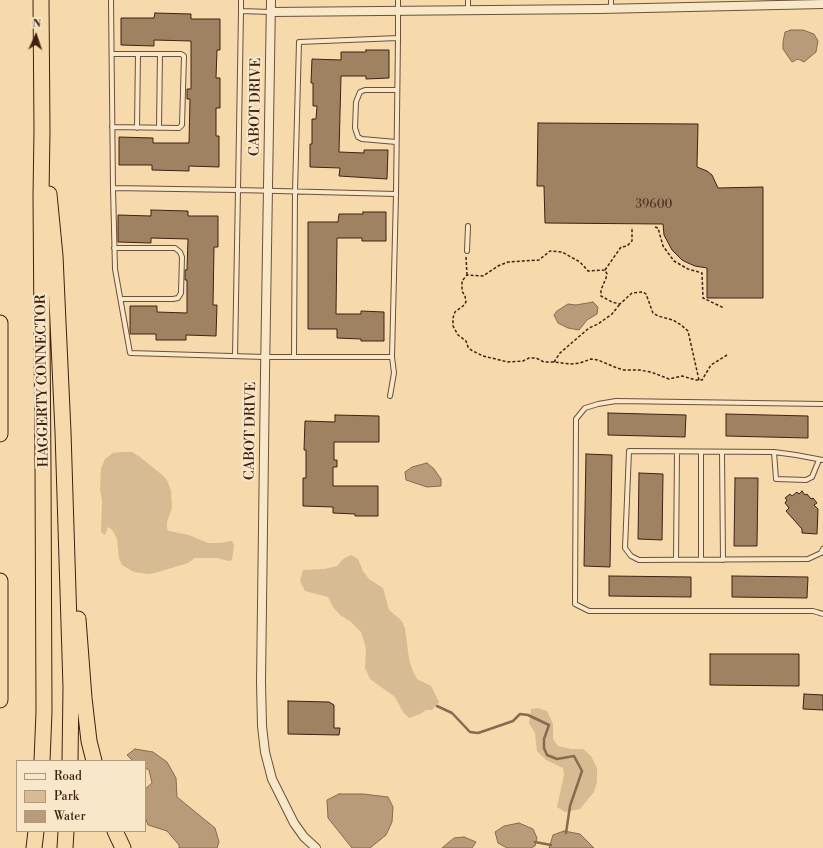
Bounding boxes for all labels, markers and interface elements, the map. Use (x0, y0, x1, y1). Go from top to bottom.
north arrow (16, 16, 56, 56)
text: N (32, 17, 41, 31)
street label: CABOT DRIVE (247, 58, 265, 156)
house number: 39600 (635, 198, 673, 212)
street label: HAGGERTY CONNECTOR (33, 294, 53, 468)
street label: CABOT DRIVE (242, 382, 260, 480)
legend (16, 760, 146, 832)
text: Road (54, 769, 82, 784)
text: Park (54, 789, 79, 804)
text: Water (54, 809, 86, 824)

